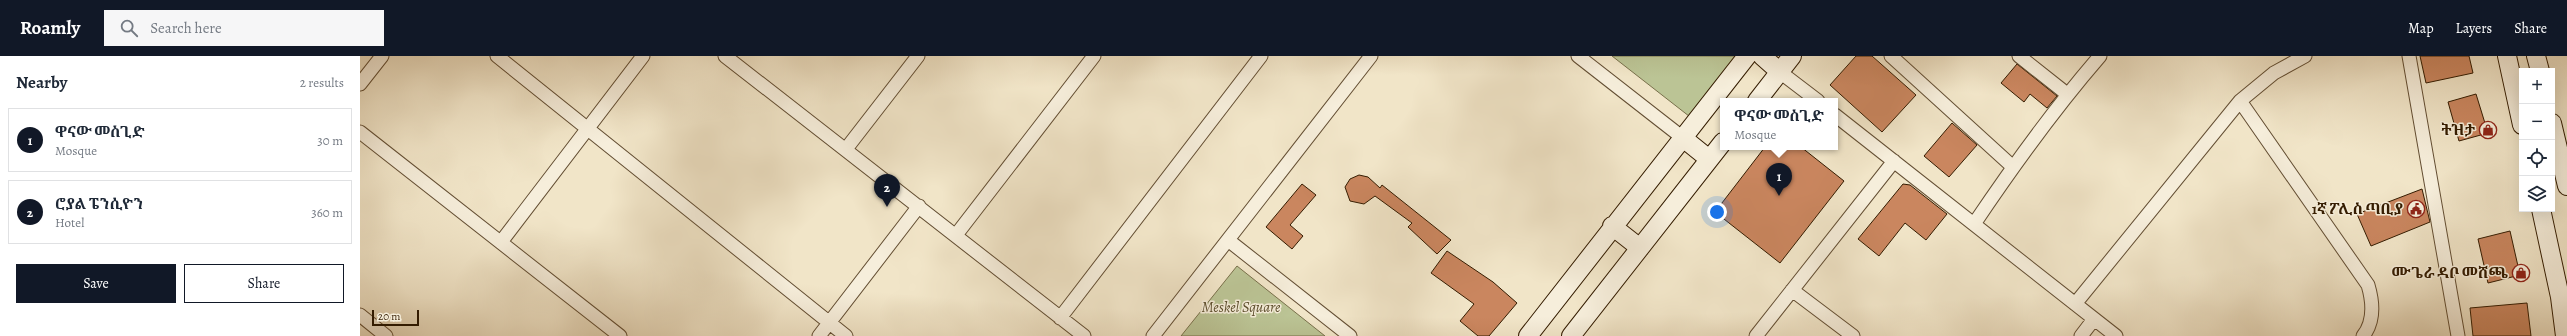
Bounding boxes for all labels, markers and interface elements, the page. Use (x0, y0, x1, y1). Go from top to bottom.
search box (104, 10, 384, 46)
text: Roamly (20, 15, 80, 41)
icon: search (118, 17, 140, 39)
text: Search here (150, 18, 222, 38)
text: Map (2408, 19, 2434, 38)
text: Layers (2456, 19, 2492, 38)
text: Share (2514, 19, 2547, 38)
map controls (2519, 68, 2555, 212)
button: + (2519, 68, 2555, 104)
text: Nearby (16, 71, 67, 94)
text: 2 results (300, 74, 344, 91)
popup (1720, 98, 1838, 150)
button: − (2519, 104, 2555, 140)
text: ዋናው መስጊድ (1734, 106, 1824, 126)
place label: ትዝታ (2441, 120, 2476, 140)
shop icon: ትዝታ (2478, 120, 2498, 140)
text: ዋናው መስጊድ (55, 122, 144, 142)
text: Mosque (1734, 126, 1776, 143)
text: 1 (28, 132, 32, 149)
text: 30 m (317, 132, 343, 149)
button: locate (2519, 140, 2555, 176)
text: Mosque (55, 142, 97, 159)
pin: 1 (1766, 163, 1792, 196)
pin: 2 (874, 174, 900, 207)
button: layers (2519, 176, 2555, 212)
text: ሮያል ፔንሲዮን (55, 194, 143, 214)
place label: 1ኛ ፖሊስ ጣቢያ (2312, 199, 2403, 219)
public building icon: 1ኛ ፖሊስ ጣቢያ (2406, 199, 2426, 219)
your location (1707, 202, 1727, 222)
text: 2 (27, 204, 33, 221)
text: 360 m (311, 204, 343, 221)
text: Hotel (55, 214, 84, 231)
place label: ሙጌራ ዳቦ መሸጫ (2392, 263, 2508, 283)
shop icon: ሙጌራ ዳቦ መሸጫ (2511, 263, 2531, 283)
button: Save (16, 264, 176, 303)
button: Share (184, 264, 344, 303)
park label: Meskel Square (1201, 297, 1281, 317)
scale bar (372, 308, 419, 327)
text: 20 m (378, 309, 400, 324)

